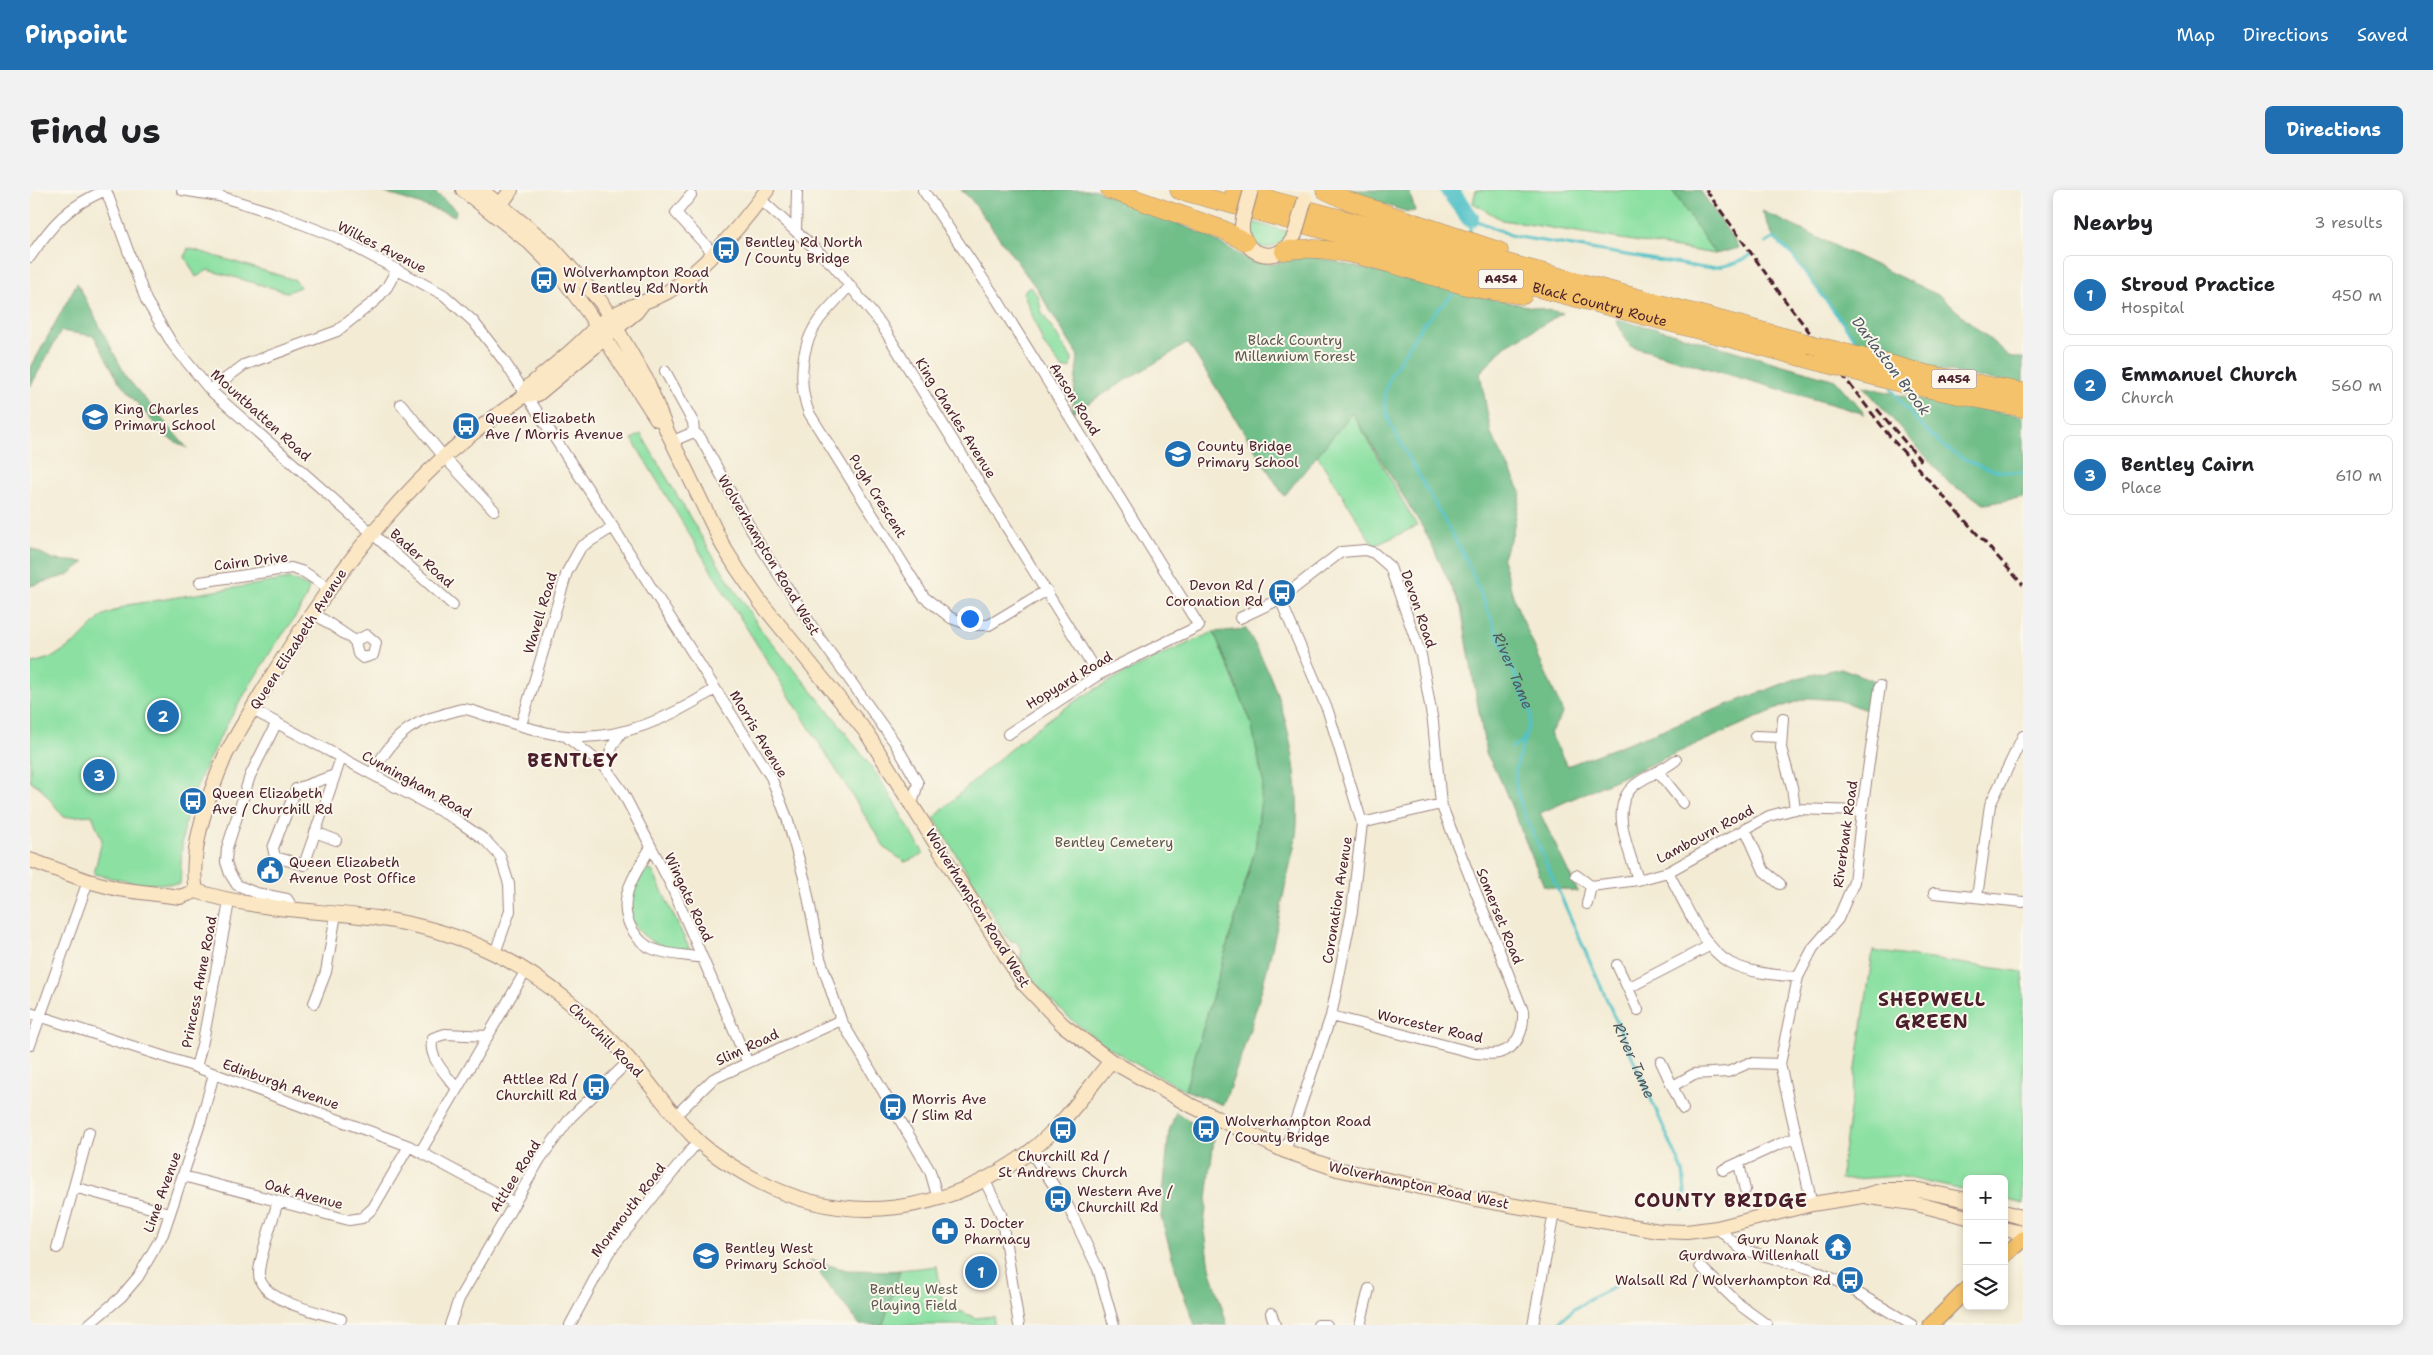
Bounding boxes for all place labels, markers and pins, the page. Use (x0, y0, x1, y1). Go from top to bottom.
place label: Bentley Rd North / County Bridge (745, 233, 863, 267)
bus stop icon: Bentley Rd North / County Bridge (711, 235, 741, 265)
place label: Wolverhampton Road W / Bentley Rd North (563, 263, 709, 297)
bus stop icon: Wolverhampton Road W / Bentley Rd North (529, 265, 559, 295)
place label: King Charles Primary School (114, 400, 216, 434)
school or university icon: King Charles Primary School (80, 402, 110, 432)
place label: Queen Elizabeth Ave / Morris Avenue (485, 409, 624, 443)
bus stop icon: Queen Elizabeth Ave / Morris Avenue (451, 411, 481, 441)
place label: County Bridge Primary School (1197, 437, 1299, 471)
school or university icon: County Bridge Primary School (1163, 439, 1193, 469)
place label: Devon Rd / Coronation Rd (1165, 576, 1264, 610)
bus stop icon: Devon Rd / Coronation Rd (1267, 578, 1297, 608)
pin: 2 (147, 697, 179, 735)
pin: 3 (83, 756, 115, 794)
place label: Queen Elizabeth Ave / Churchill Rd (212, 784, 333, 818)
bus stop icon: Queen Elizabeth Ave / Churchill Rd (178, 786, 208, 816)
place label: Queen Elizabeth Avenue Post Office (289, 853, 416, 887)
public building icon: Queen Elizabeth Avenue Post Office (255, 855, 285, 885)
place label: Attlee Rd / Churchill Rd (496, 1070, 578, 1104)
bus stop icon: Attlee Rd / Churchill Rd (581, 1072, 611, 1102)
place label: Morris Ave / Slim Rd (912, 1090, 987, 1124)
bus stop icon: Morris Ave / Slim Rd (878, 1092, 908, 1122)
place label: Wolverhampton Road / County Bridge (1225, 1112, 1371, 1146)
bus stop icon: Wolverhampton Road / County Bridge (1191, 1114, 1221, 1144)
bus stop icon: Churchill Rd / St Andrews Church (1048, 1115, 1078, 1145)
place label: Churchill Rd / St Andrews Church (998, 1147, 1128, 1181)
place label: Western Ave / Churchill Rd (1077, 1182, 1173, 1216)
bus stop icon: Western Ave / Churchill Rd (1043, 1184, 1073, 1214)
place label: J. Docter Pharmacy (964, 1214, 1031, 1248)
pharmacy icon: J. Docter Pharmacy (930, 1216, 960, 1246)
place label: Guru Nanak Gurdwara Willenhall (1679, 1230, 1820, 1264)
temple icon: Guru Nanak Gurdwara Willenhall (1823, 1232, 1853, 1262)
place label: Bentley West Primary School (725, 1239, 827, 1273)
school or university icon: Bentley West Primary School (691, 1241, 721, 1271)
pin: 1 (965, 1253, 997, 1291)
bus stop icon: Walsall Rd / Wolverhampton Rd (1835, 1265, 1865, 1295)
place label: Walsall Rd / Wolverhampton Rd (1615, 1271, 1831, 1289)

